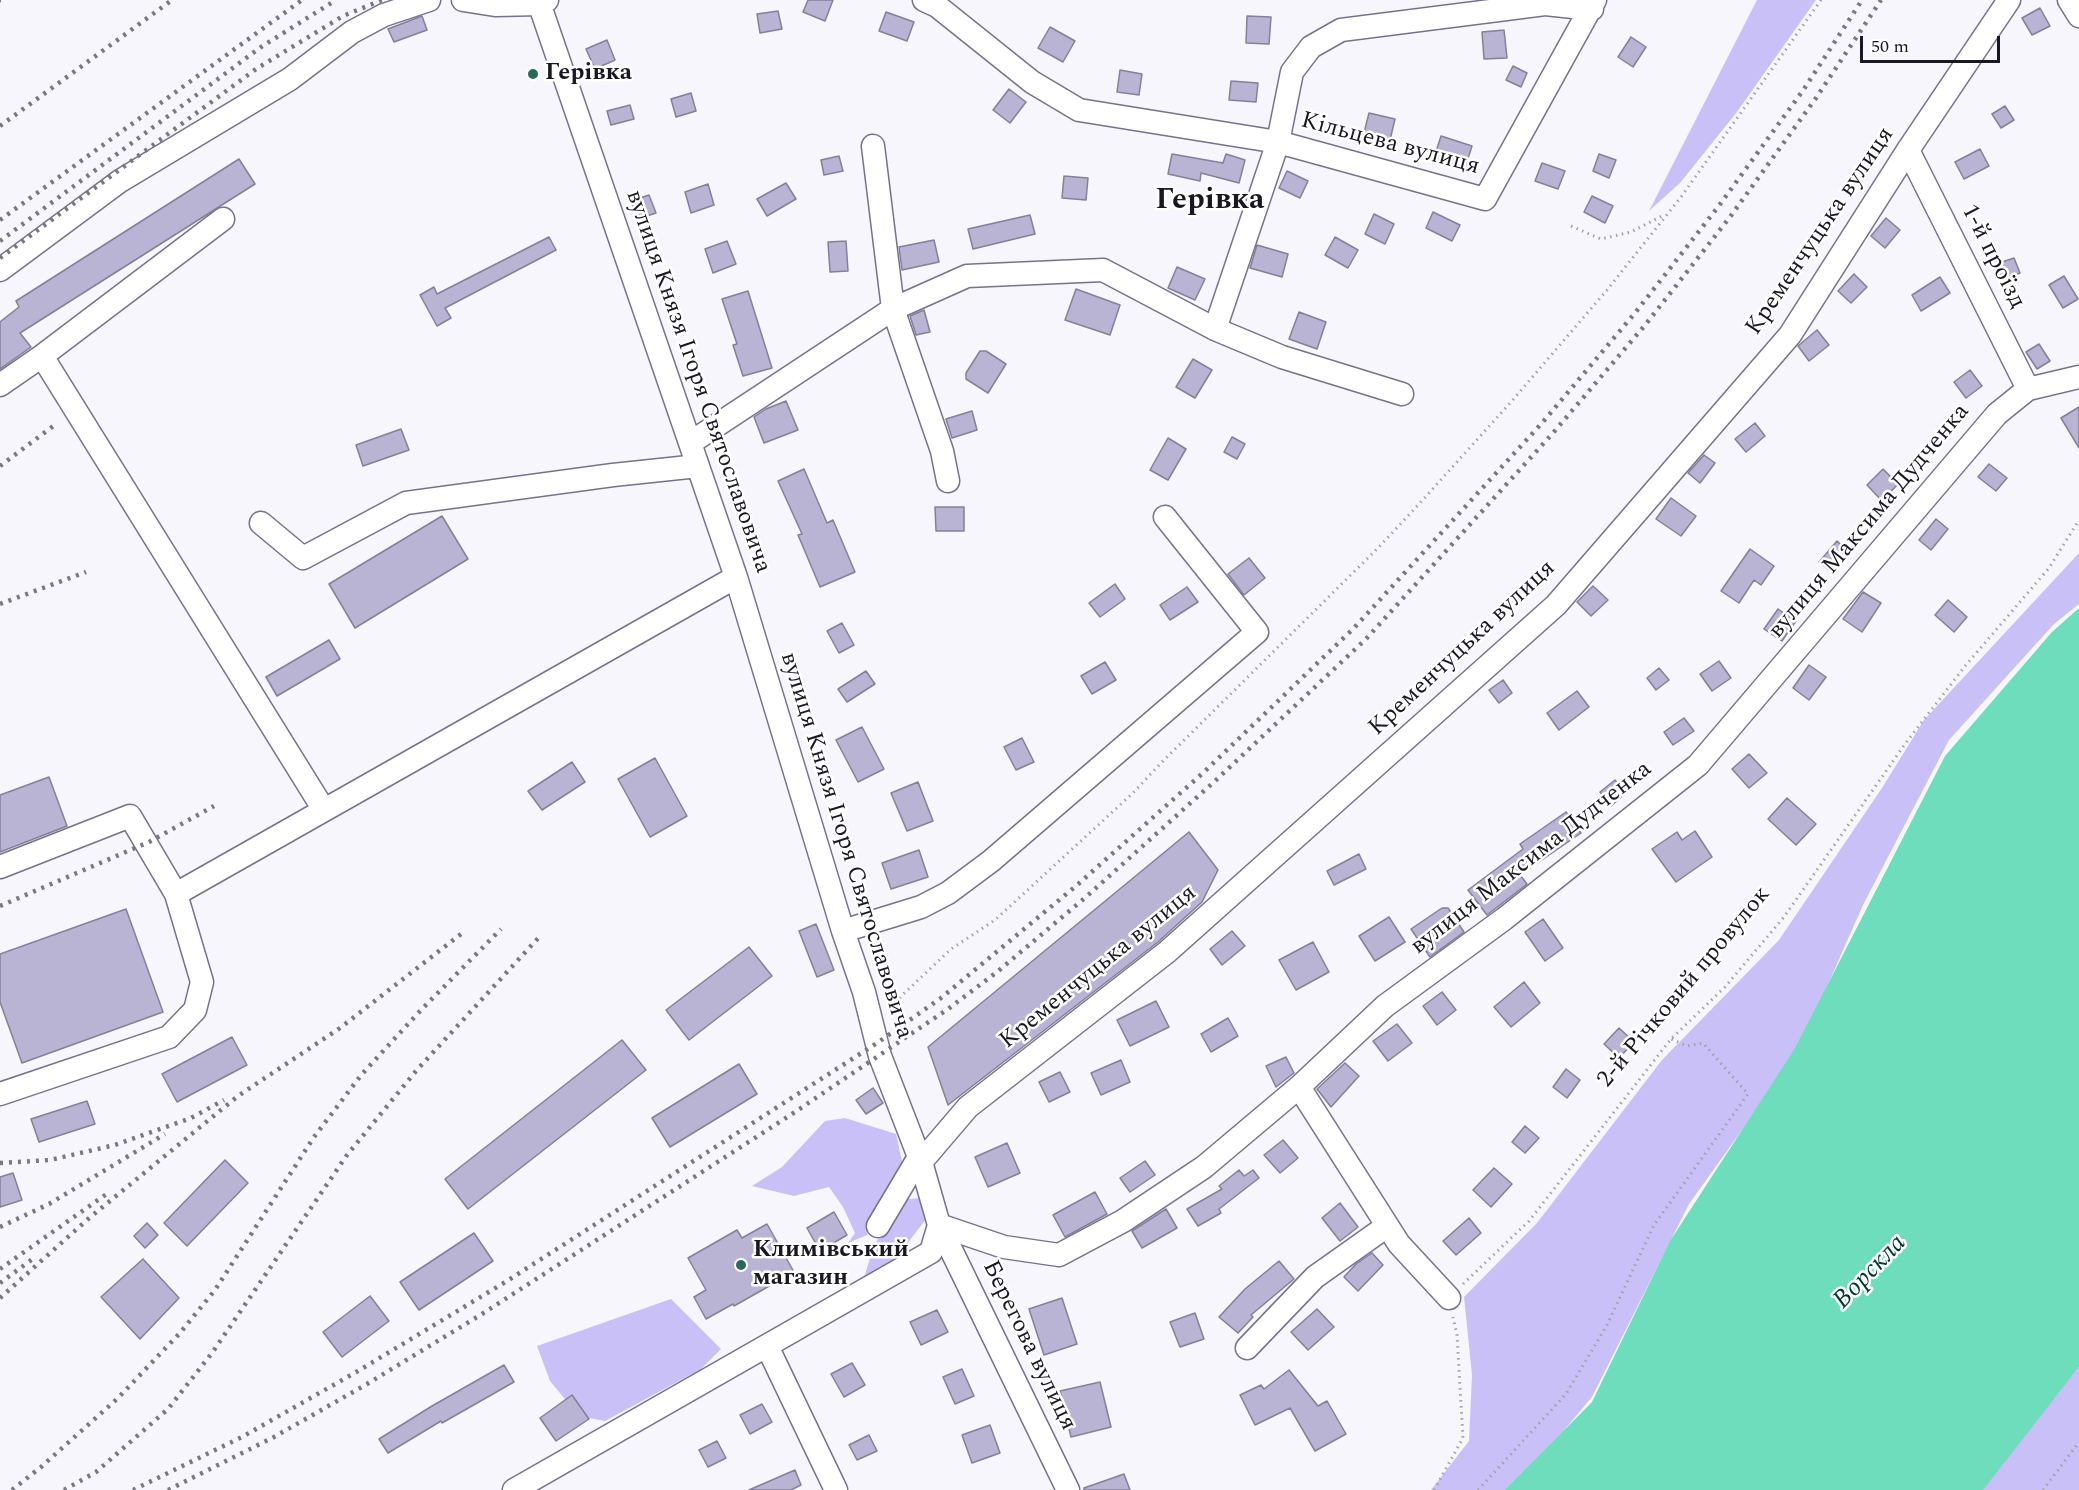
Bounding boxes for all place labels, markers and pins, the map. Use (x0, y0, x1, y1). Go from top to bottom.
place label: Герівка (545, 60, 632, 88)
marker: Герівка (526, 67, 540, 81)
place label: Климівський магазин (753, 1237, 909, 1293)
marker: Климівський магазин (734, 1258, 748, 1272)

